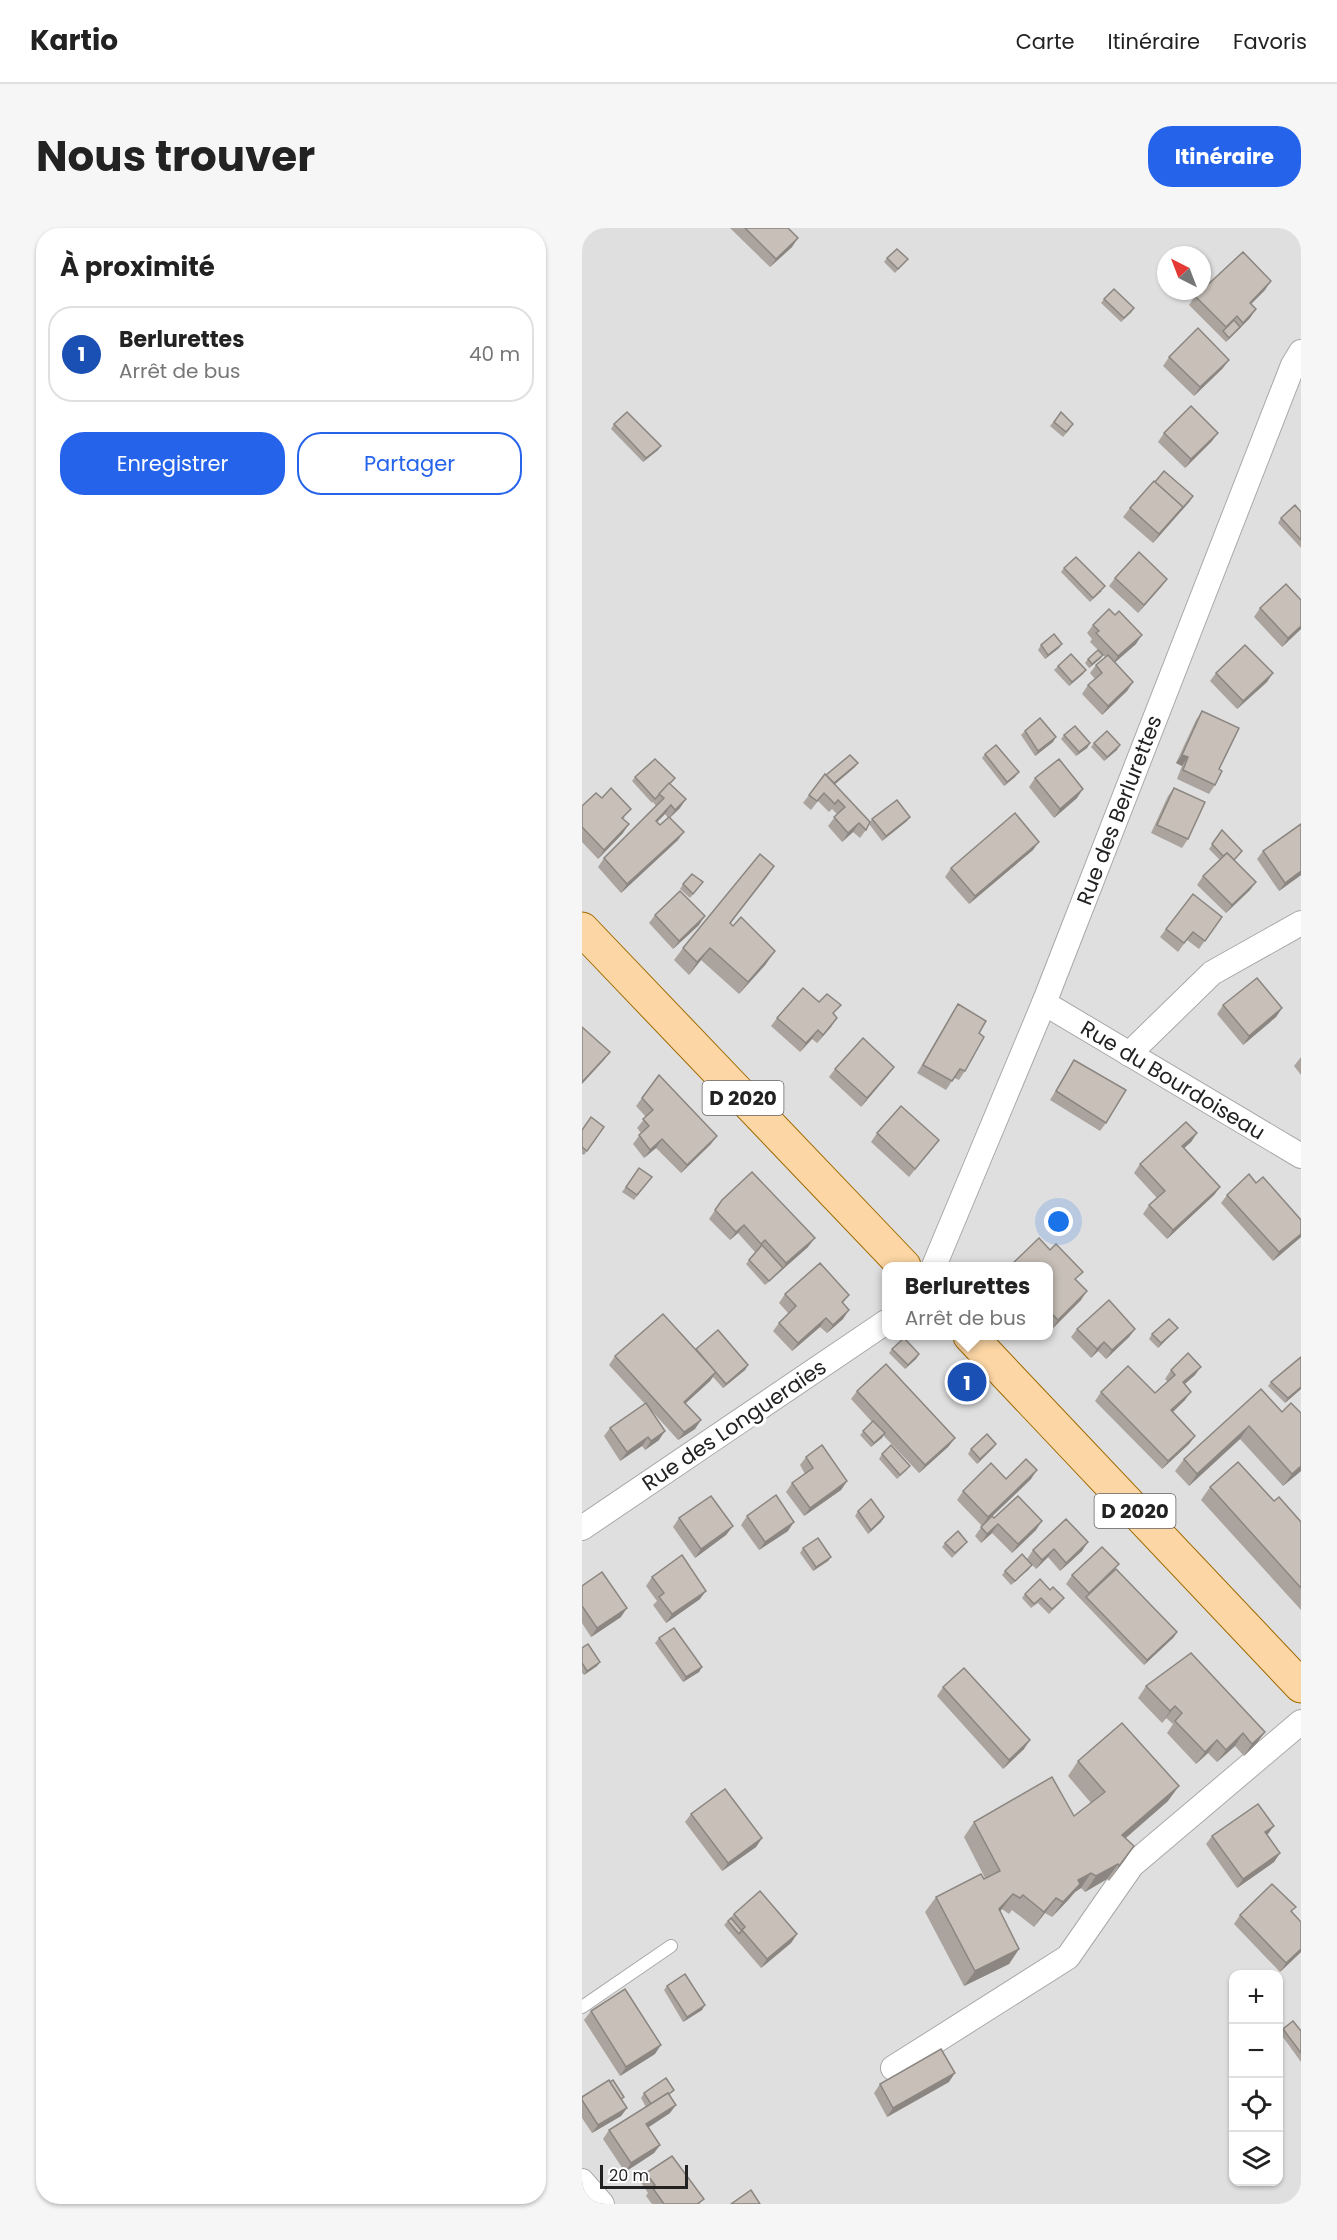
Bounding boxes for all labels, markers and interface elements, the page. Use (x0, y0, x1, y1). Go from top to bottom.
text: Kartio (30, 21, 118, 60)
text: Carte (1016, 27, 1075, 56)
text: Itinéraire (1108, 27, 1200, 56)
text: Favoris (1233, 27, 1307, 56)
button: Itinéraire (1148, 126, 1301, 187)
text: Nous trouver (36, 127, 315, 186)
north arrow (1157, 246, 1211, 300)
text: À proximité (60, 249, 215, 285)
text: Berlurettes (119, 324, 244, 355)
text: 1 (78, 340, 85, 368)
text: 40 m (469, 340, 520, 368)
text: Arrêt de bus (119, 357, 240, 385)
button: Enregistrer (60, 432, 285, 495)
button: Partager (297, 432, 522, 495)
street label: Rue des Berlurettes (1069, 711, 1169, 909)
street label: Rue du Bourdoiseau (1075, 1013, 1271, 1147)
road number: D 2020 (702, 1081, 783, 1115)
your location (1044, 1207, 1073, 1236)
popup (882, 1262, 1053, 1340)
text: Berlurettes (905, 1271, 1030, 1302)
text: Arrêt de bus (905, 1304, 1026, 1332)
street label: Rue des Longueraies (636, 1352, 832, 1498)
pin: 1 (948, 1360, 986, 1404)
road number: D 2020 (1094, 1494, 1176, 1528)
map controls (1229, 1970, 1283, 2186)
button: + (1229, 1970, 1283, 2024)
button: − (1229, 2024, 1283, 2078)
button: locate (1229, 2078, 1283, 2132)
button: layers (1229, 2132, 1283, 2186)
scale bar (600, 2162, 688, 2190)
text: 20 m (609, 2164, 649, 2187)

